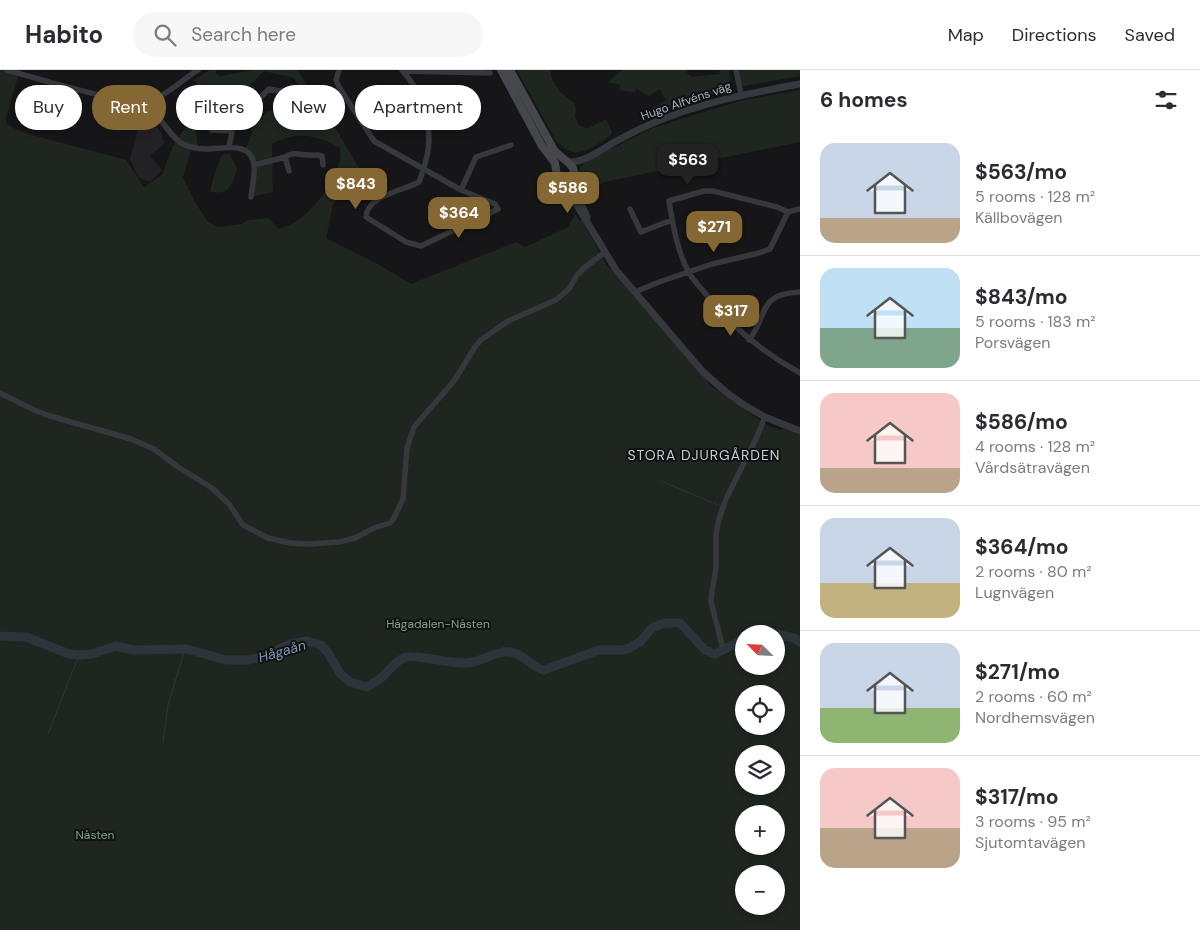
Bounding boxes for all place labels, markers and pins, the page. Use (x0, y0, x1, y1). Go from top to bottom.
pin: $563 (658, 144, 718, 186)
pin: $843 (326, 168, 386, 210)
pin: $586 (538, 172, 598, 214)
pin: $364 (429, 196, 489, 239)
pin: $271 (684, 210, 744, 253)
pin: $317 (701, 294, 761, 337)

